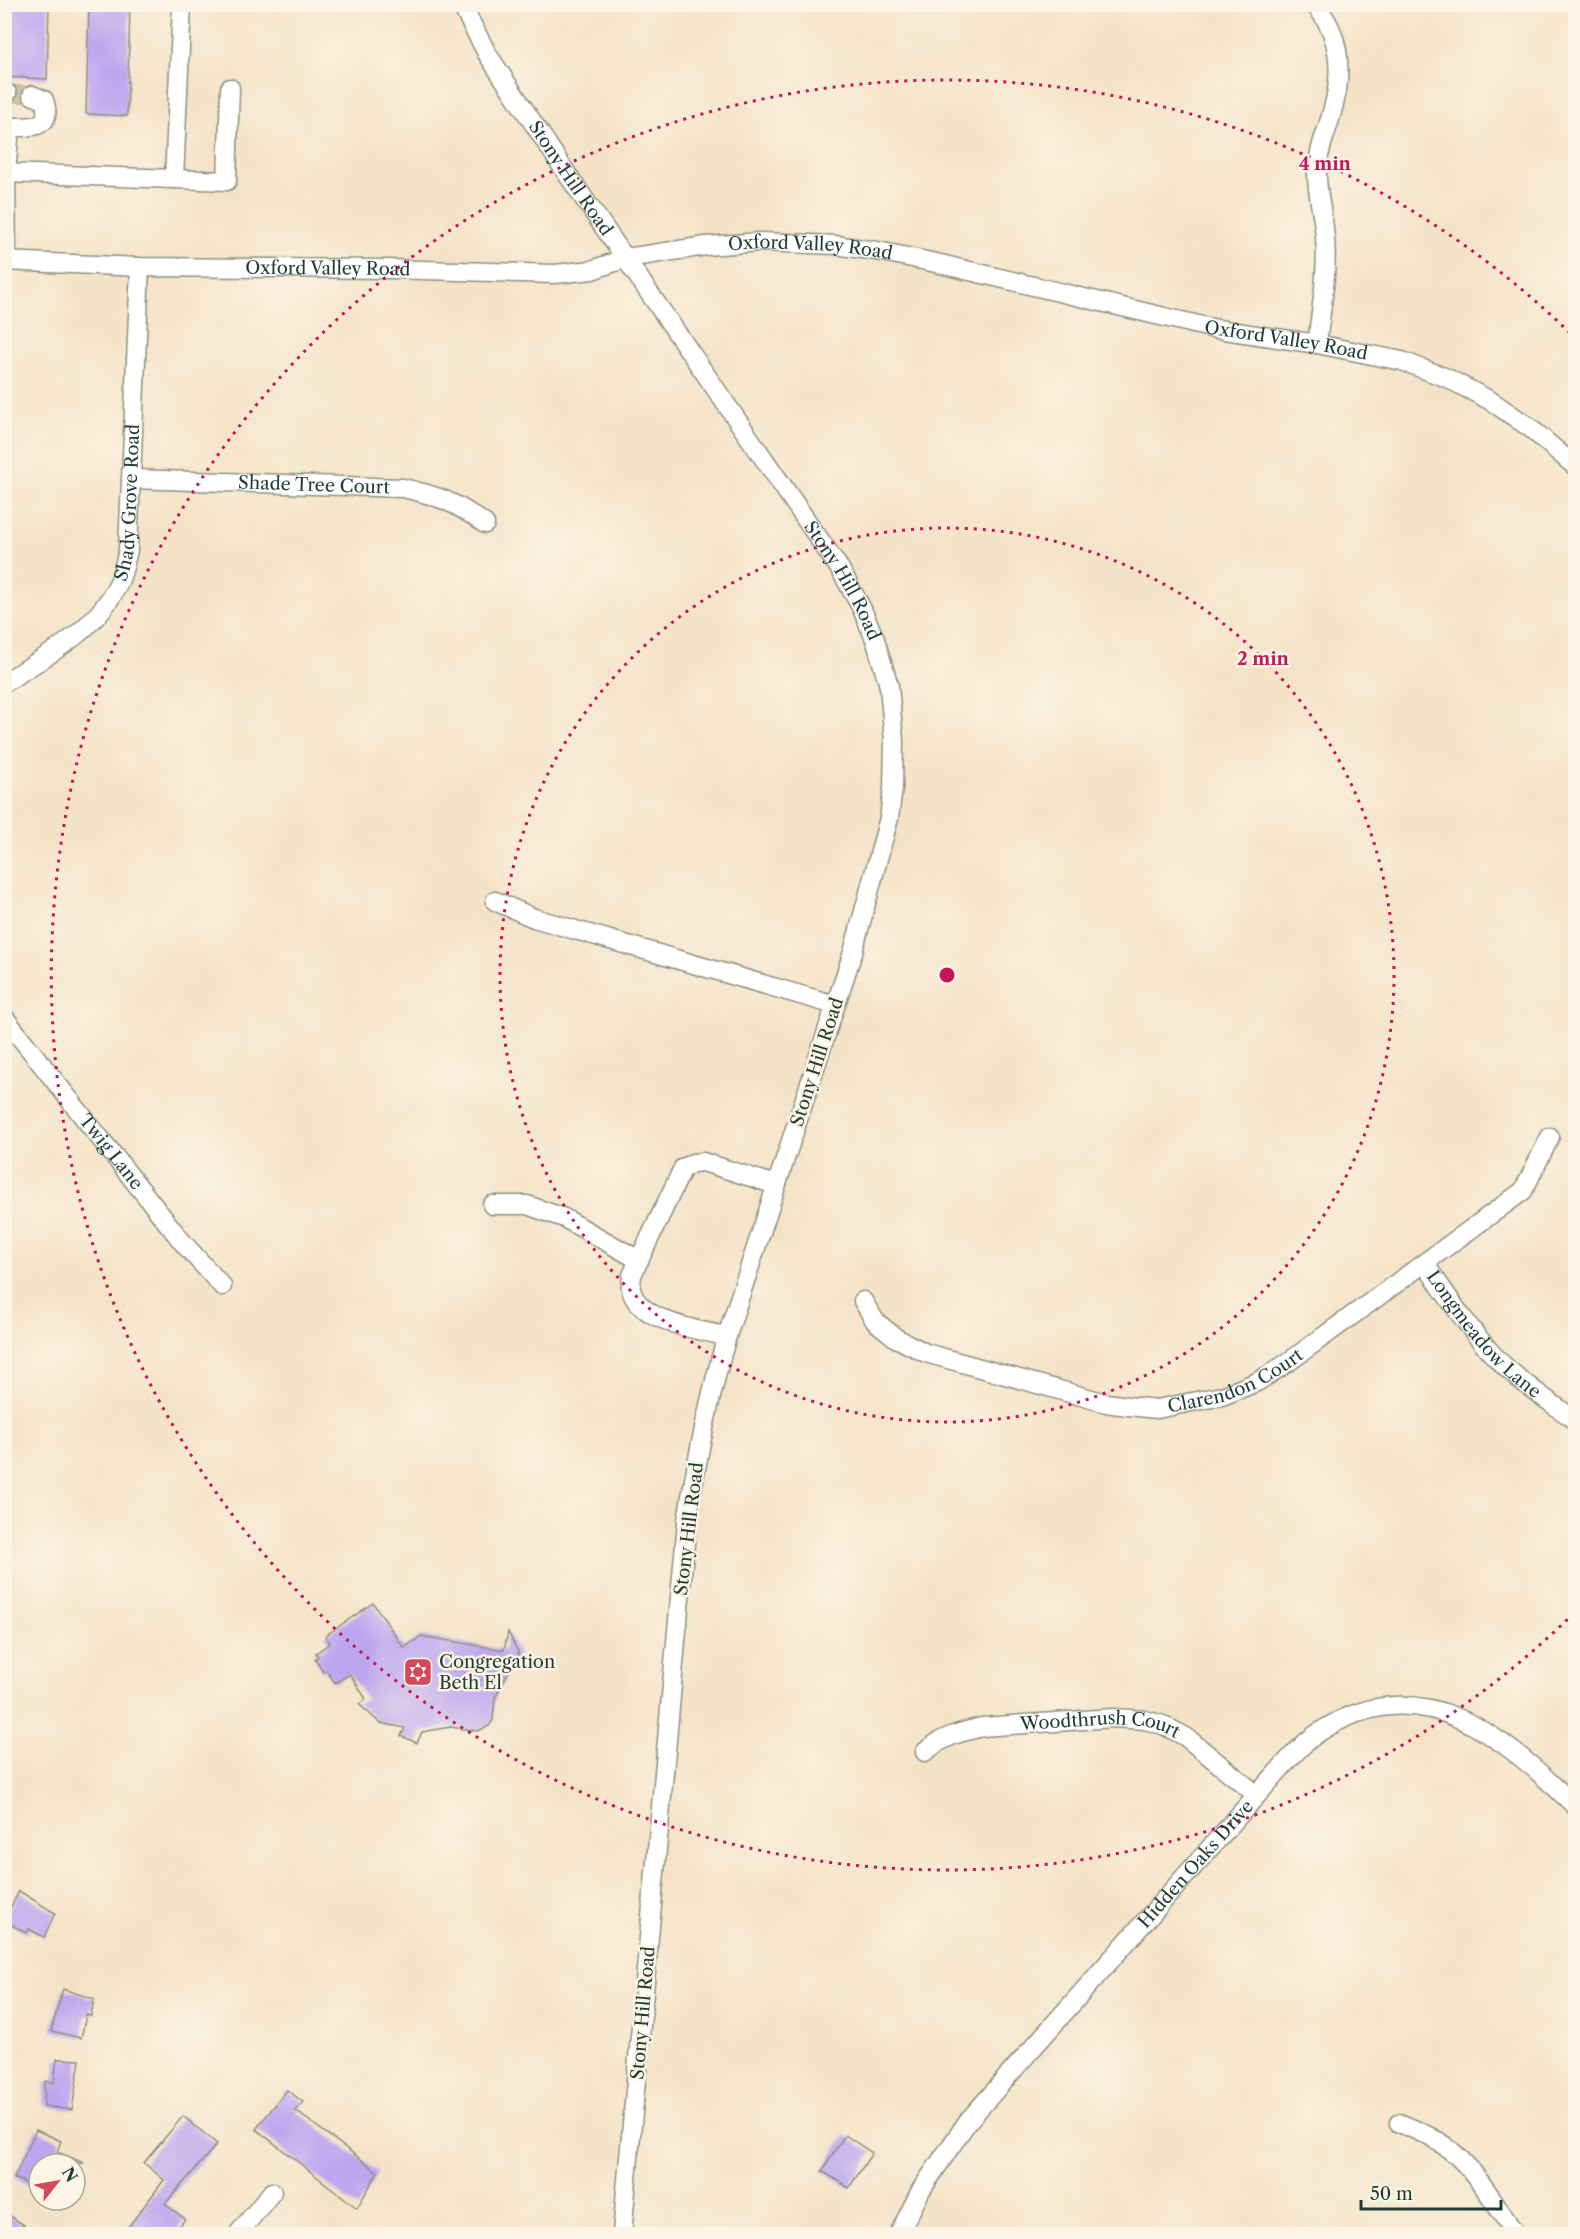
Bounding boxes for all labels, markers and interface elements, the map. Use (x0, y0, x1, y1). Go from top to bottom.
street label: Stony Hill Road (524, 117, 617, 240)
text: 4 min (1299, 153, 1352, 175)
street label: Oxford Valley Road (727, 231, 895, 265)
street label: Oxford Valley Road (245, 257, 411, 281)
street label: Oxford Valley Road (1203, 316, 1370, 365)
street label: Shady Grove Road (110, 424, 144, 584)
street label: Shade Tree Court (238, 472, 391, 499)
street label: Stony Hill Road (799, 517, 885, 644)
text: 2 min (1237, 648, 1290, 670)
centre of rings (937, 965, 957, 985)
street label: Stony Hill Road (786, 995, 848, 1129)
street label: Twig Lane (74, 1110, 147, 1194)
street label: Longmeadow Lane (1422, 1266, 1545, 1403)
street label: Clarendon Court (1166, 1344, 1308, 1418)
street label: Stony Hill Road (670, 1461, 708, 1597)
place label: Congregation Beth El (439, 1651, 555, 1694)
synagogue icon: Congregation Beth El (402, 1656, 434, 1688)
street label: Woodthrush Court (1018, 1707, 1184, 1743)
street label: Hidden Oaks Drive (1133, 1796, 1258, 1933)
street label: Stony Hill Road (626, 1945, 660, 2081)
north arrow (27, 2152, 87, 2212)
text: N (58, 2163, 82, 2185)
scale bar (1361, 2173, 1500, 2211)
text: 50 m (1370, 2183, 1413, 2205)

